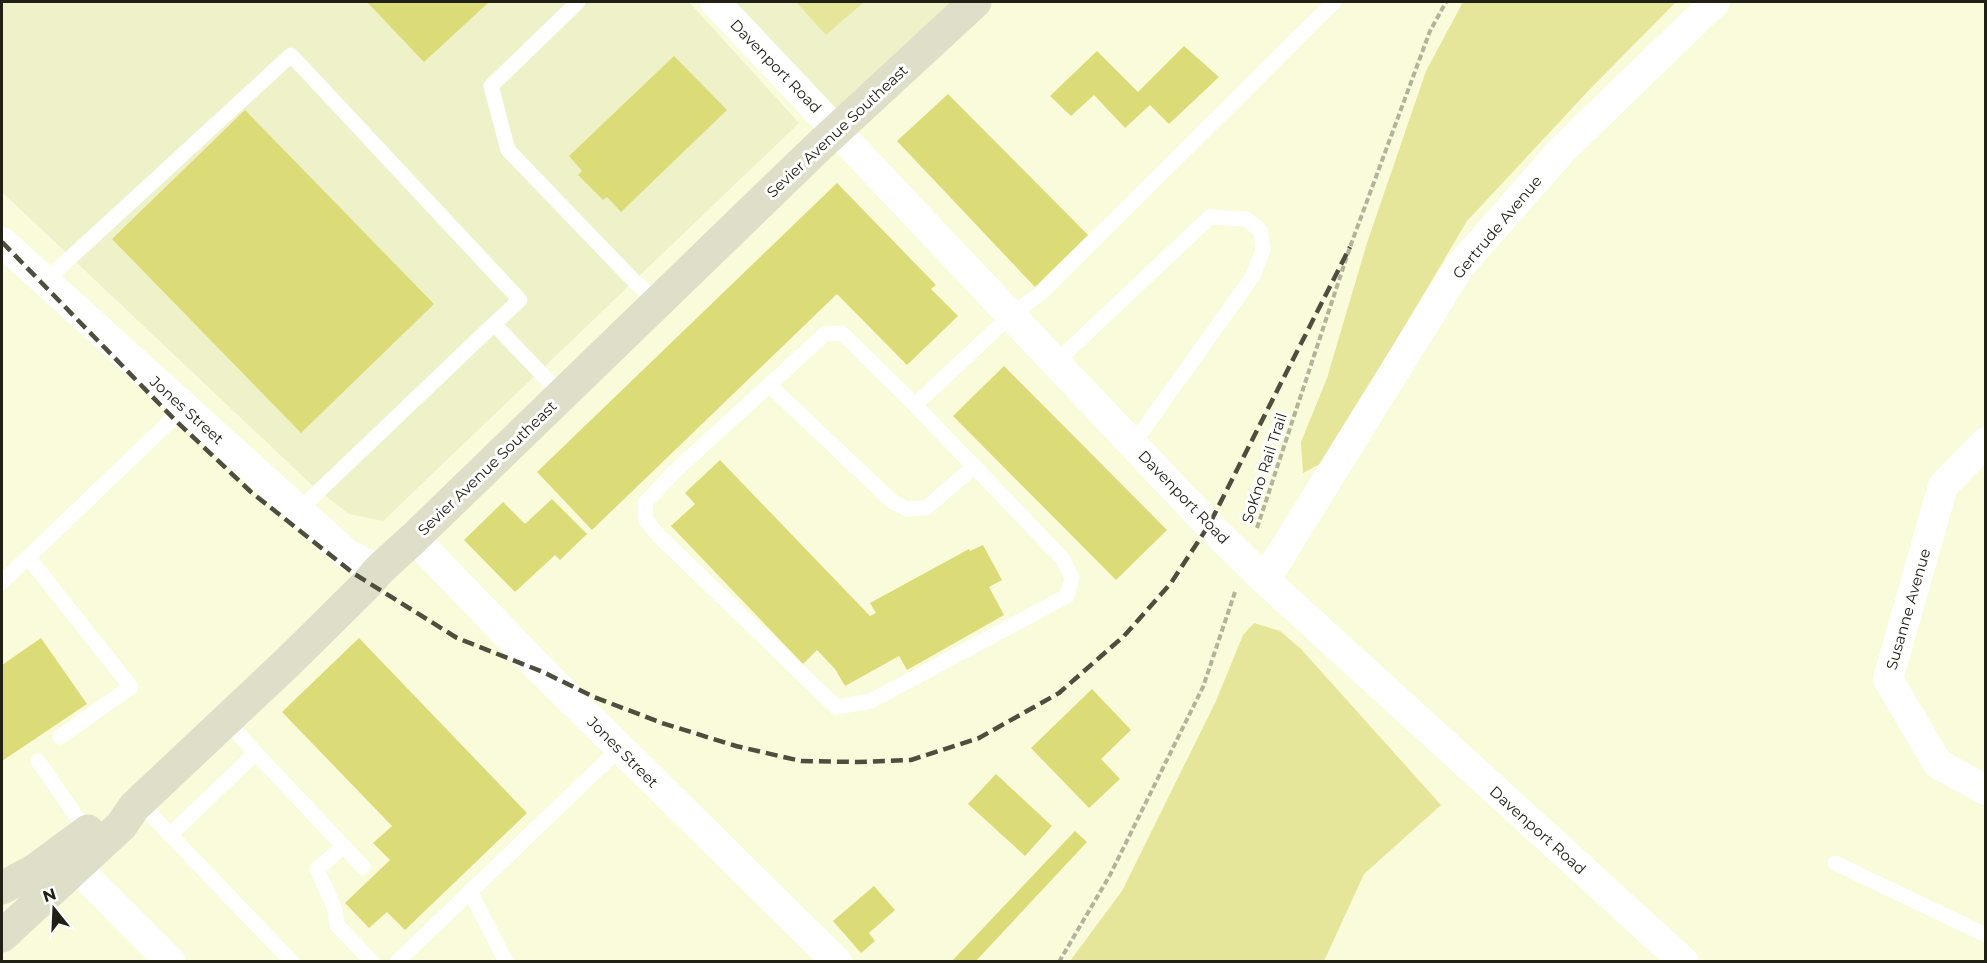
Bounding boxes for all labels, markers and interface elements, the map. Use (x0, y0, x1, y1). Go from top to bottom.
street label: Davenport Road (726, 15, 826, 117)
street label: Sevier Avenue Southeast (763, 61, 911, 201)
street label: Gertrude Avenue (1448, 172, 1546, 282)
street label: Jones Street (145, 371, 228, 448)
street label: Sevier Avenue Southeast (414, 397, 560, 539)
street label: SoKno Rail Trail (1237, 410, 1291, 526)
street label: Davenport Road (1134, 446, 1234, 548)
street label: Susanne Avenue (1882, 546, 1934, 672)
street label: Jones Street (583, 712, 663, 792)
street label: Davenport Road (1486, 782, 1590, 878)
north arrow (24, 879, 84, 939)
text: N (40, 884, 59, 906)

